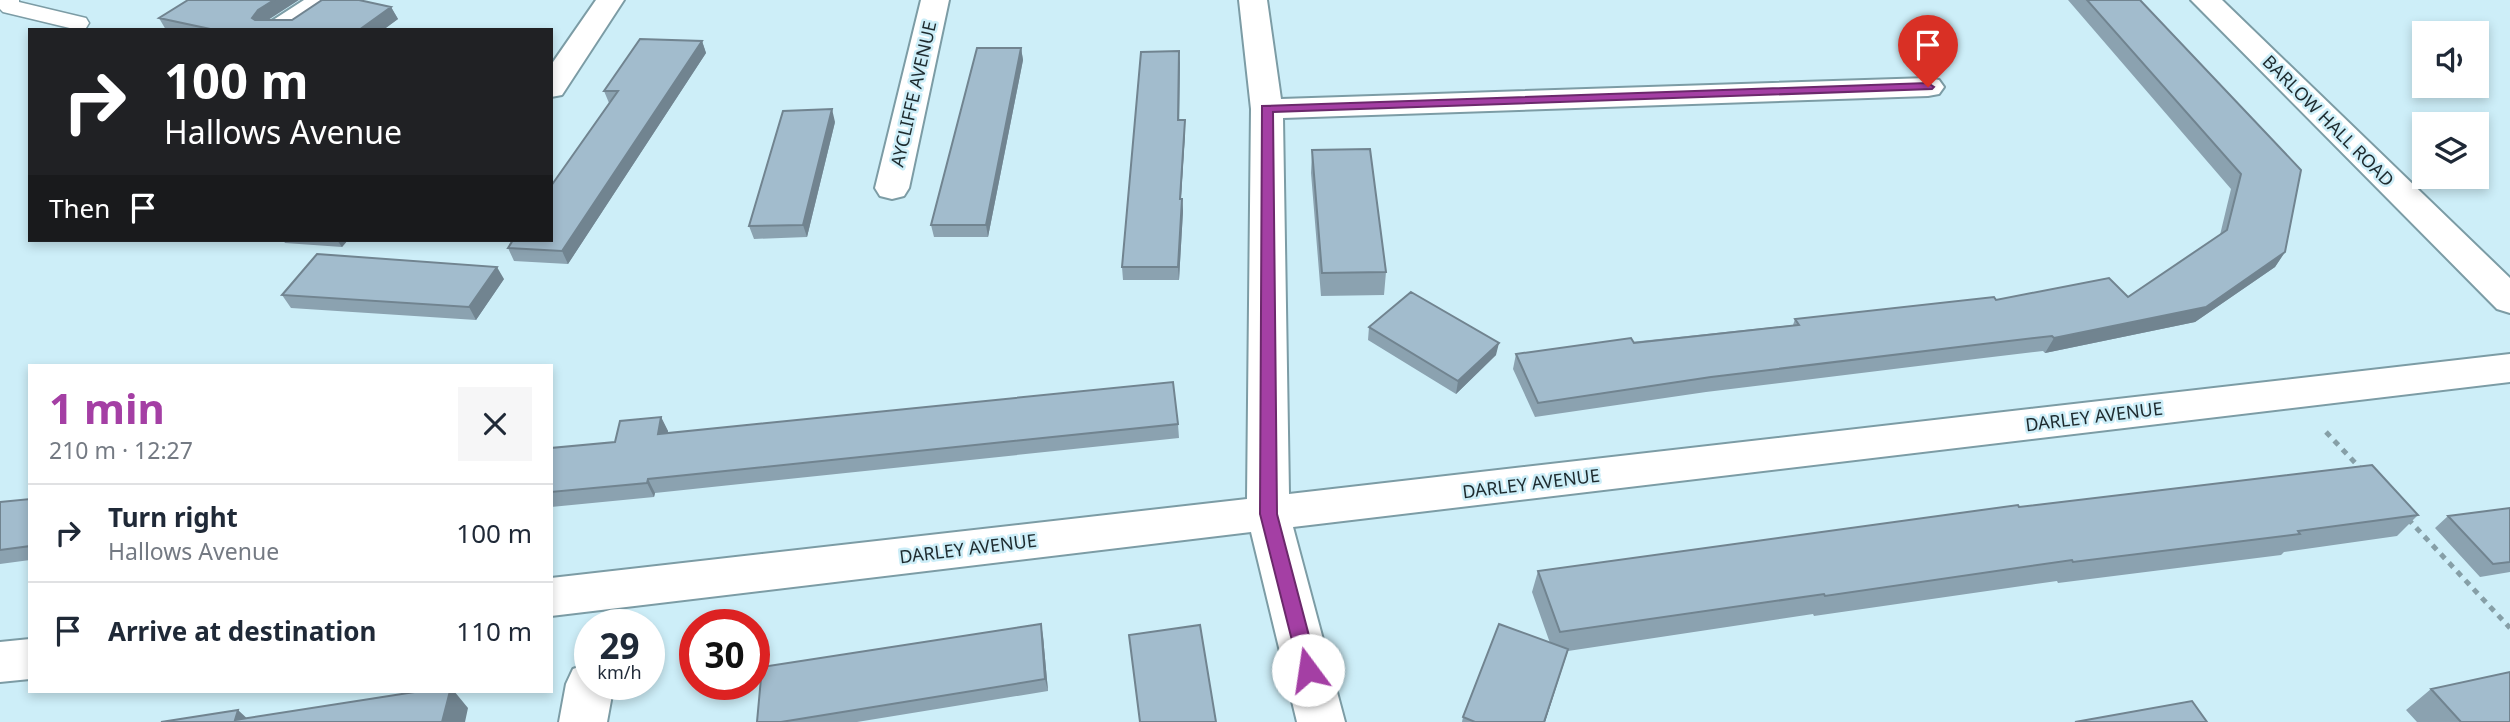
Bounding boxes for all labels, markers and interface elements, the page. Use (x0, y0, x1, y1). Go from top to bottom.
pin (1898, 15, 1958, 87)
street label: AYCLIFFE AVENUE (885, 19, 941, 169)
map controls (2412, 21, 2489, 189)
button: sound (2412, 21, 2489, 98)
icon: arrive (1909, 26, 1947, 64)
text: 100 m (164, 47, 309, 113)
street label: BARLOW HALL ROAD (2258, 49, 2400, 191)
icon: right (49, 56, 140, 147)
text: Hallows Avenue (164, 110, 402, 153)
button: layers (2412, 112, 2489, 189)
icon: arrive (124, 189, 162, 227)
text: Then (49, 190, 110, 226)
text: 1 min (49, 379, 165, 436)
button: close (458, 387, 532, 461)
street label: DARLEY AVENUE (2024, 396, 2164, 436)
text: 210 m · 12:27 (49, 434, 193, 466)
street label: DARLEY AVENUE (1461, 463, 1601, 503)
text: Turn right (108, 499, 238, 535)
icon: right (49, 514, 87, 552)
text: 100 m (456, 515, 532, 551)
street label: DARLEY AVENUE (898, 528, 1038, 568)
text: Hallows Avenue (108, 535, 279, 567)
speed limit sign: 30 (679, 609, 770, 700)
icon: arrive (49, 612, 87, 650)
text: Arrive at destination (108, 613, 377, 649)
text: 110 m (456, 613, 532, 649)
text: 29 (599, 622, 640, 669)
position arrow (1271, 633, 1345, 707)
text: km/h (597, 660, 642, 684)

